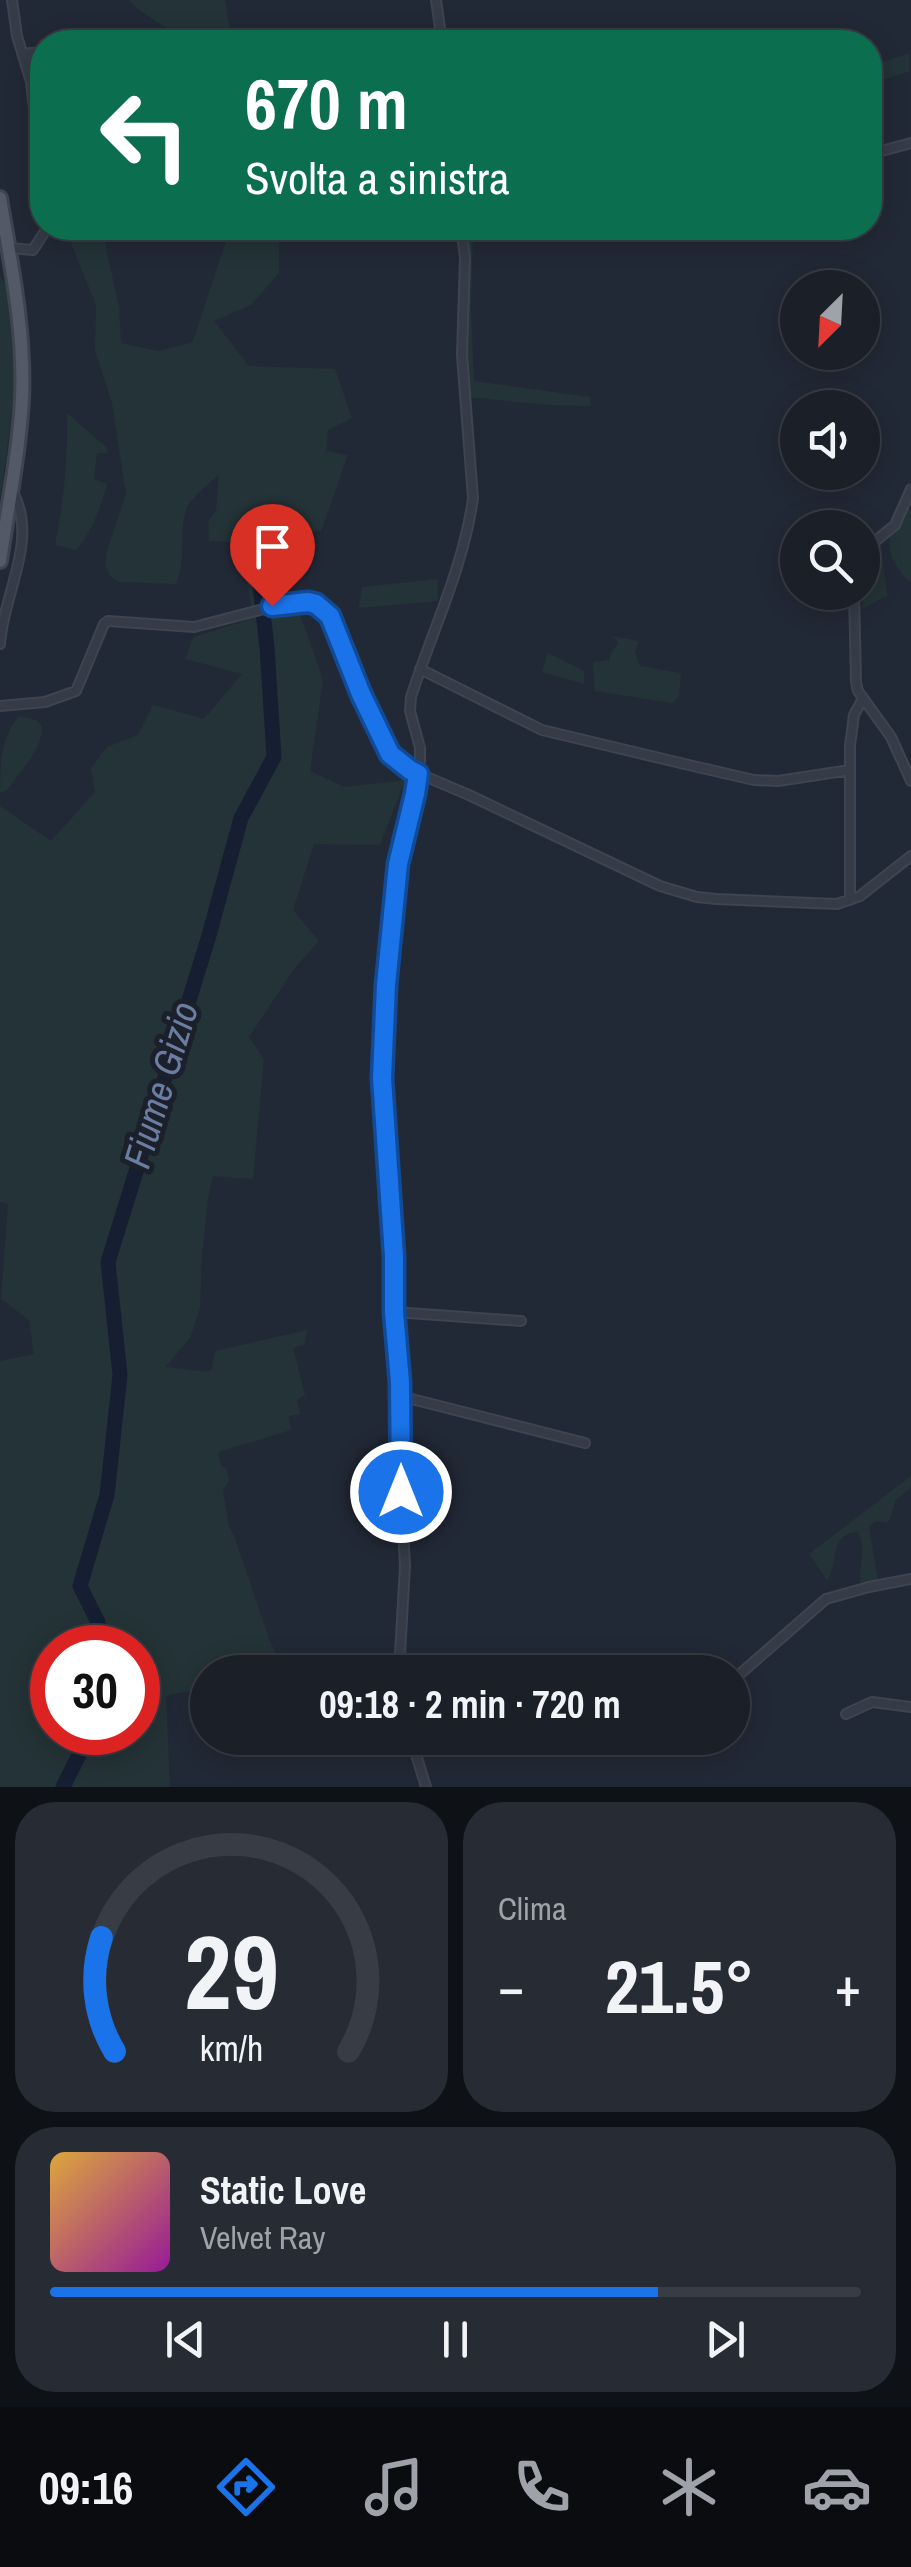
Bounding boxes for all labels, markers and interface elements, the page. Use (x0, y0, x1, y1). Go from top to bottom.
text: 670 m (245, 57, 408, 151)
icon: left (80, 70, 210, 200)
text: Svolta a sinistra (245, 147, 510, 208)
north arrow (780, 270, 880, 370)
map controls (780, 270, 880, 610)
button: sound (780, 390, 880, 490)
pin (230, 504, 315, 607)
button: search (780, 510, 880, 610)
icon: arrive (245, 519, 300, 574)
water label: Fiume Gizio (111, 995, 210, 1174)
position arrow (349, 1440, 453, 1544)
speed limit sign: 30 (30, 1625, 160, 1755)
text: 09:18 · 2 min · 720 m (319, 1679, 621, 1730)
text: Clima (498, 1887, 567, 1930)
text: 29 (184, 1901, 279, 2041)
text: 21.5° (605, 1935, 754, 2036)
text: − (498, 1949, 524, 2023)
text: + (835, 1949, 861, 2023)
text: km/h (200, 2024, 263, 2072)
text: Static Love (200, 2165, 366, 2216)
text: Velvet Ray (200, 2216, 325, 2259)
icon: previous (158, 2312, 213, 2367)
icon: pause (428, 2312, 483, 2367)
icon: next (698, 2312, 753, 2367)
icon: directions (211, 2452, 281, 2522)
icon: music (359, 2452, 429, 2522)
icon: phone (507, 2452, 577, 2522)
icon: climate (654, 2452, 724, 2522)
icon: car (802, 2452, 872, 2522)
text: 09:16 (39, 2457, 133, 2518)

